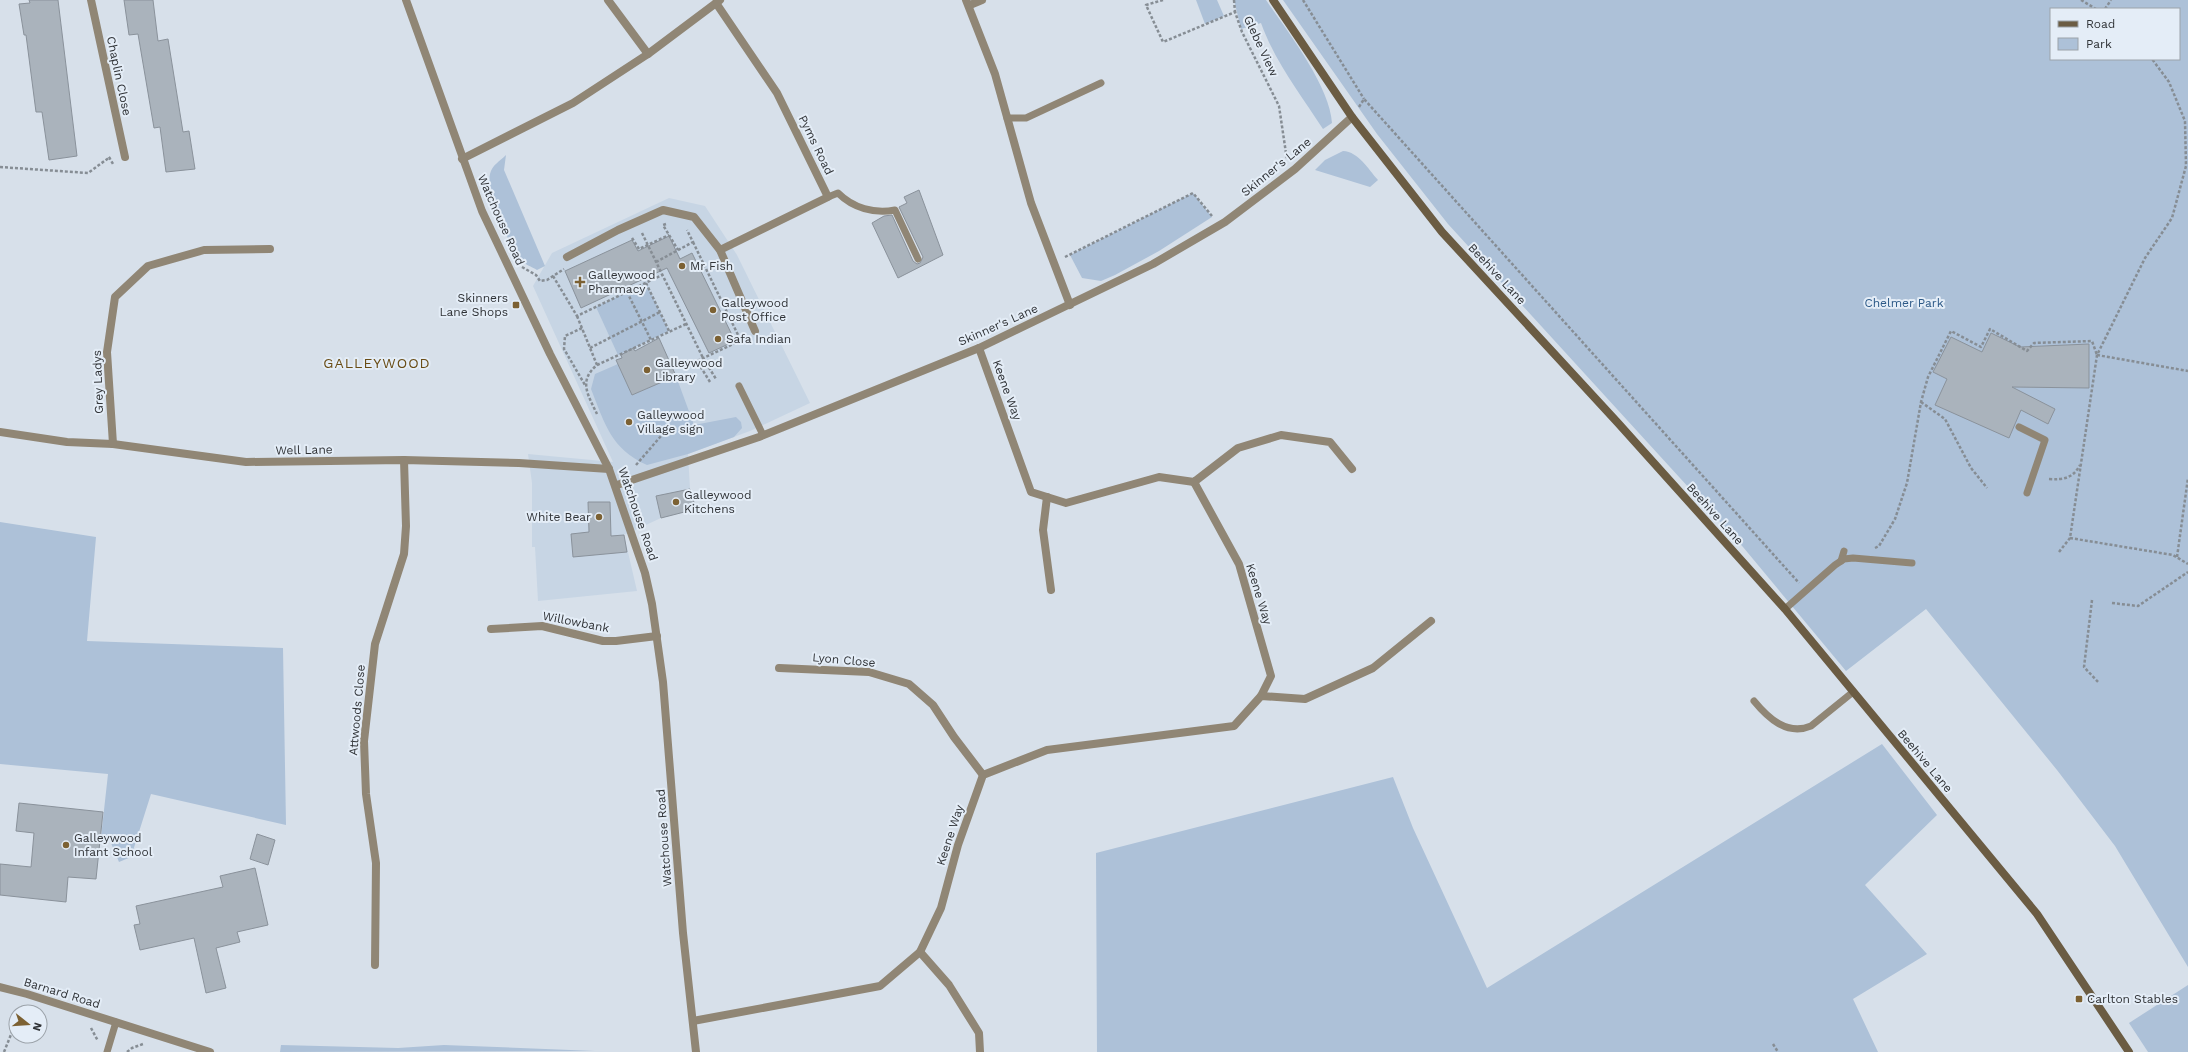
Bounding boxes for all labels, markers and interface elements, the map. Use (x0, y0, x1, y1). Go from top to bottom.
legend (2050, 8, 2180, 60)
street label: Glebe View (1241, 13, 1281, 79)
text: Road (2086, 17, 2115, 31)
street label: Chaplin Close (104, 35, 134, 117)
text: Park (2086, 37, 2112, 51)
street label: Pyms Road (796, 113, 836, 177)
street label: Skinner's Lane (1238, 135, 1314, 199)
street label: Watchouse Road (475, 172, 527, 268)
street label: Beehive Lane (1465, 241, 1529, 307)
place label: Mr Fish (690, 259, 733, 273)
marker: Mr Fish (677, 261, 687, 271)
place label: Galleywood Pharmacy (588, 268, 655, 296)
marker: Galleywood Pharmacy (575, 277, 585, 287)
place label: Skinners Lane Shops (439, 291, 508, 319)
place label: Galleywood Post Office (721, 296, 788, 324)
park label: Chelmer Park (1864, 296, 1944, 310)
marker: Skinners Lane Shops (511, 300, 521, 310)
street label: Skinner's Lane (956, 301, 1040, 349)
marker: Galleywood Post Office (708, 305, 718, 315)
place label: Safa Indian (726, 332, 791, 346)
marker: Safa Indian (713, 334, 723, 344)
street label: Grey Ladys (90, 350, 106, 414)
district label: GALLEYWOOD (323, 355, 431, 371)
place label: Galleywood Library (655, 356, 722, 384)
street label: Keene Way (990, 358, 1025, 423)
marker: Galleywood Library (642, 365, 652, 375)
place label: Galleywood Village sign (637, 408, 704, 436)
marker: Galleywood Village sign (624, 417, 634, 427)
street label: Well Lane (275, 442, 333, 457)
street label: Watchouse Road (615, 465, 661, 563)
street label: Beehive Lane (1684, 480, 1746, 548)
place label: Galleywood Kitchens (684, 488, 751, 516)
marker: Galleywood Kitchens (671, 497, 681, 507)
place label: White Bear (526, 510, 591, 524)
marker: White Bear (594, 512, 604, 522)
street label: Keene Way (1243, 562, 1275, 627)
street label: Willowbank (541, 609, 611, 635)
street label: Lyon Close (812, 650, 876, 670)
street label: Attwoods Close (346, 664, 368, 756)
street label: Beehive Lane (1895, 727, 1955, 795)
street label: Watchouse Road (654, 789, 674, 887)
street label: Keene Way (934, 802, 967, 867)
place label: Galleywood Infant School (74, 831, 153, 859)
marker: Galleywood Infant School (61, 840, 71, 850)
street label: Barnard Road (22, 975, 102, 1011)
place label: Carlton Stables (2087, 992, 2178, 1006)
marker: Carlton Stables (2074, 994, 2084, 1004)
north arrow (8, 1004, 48, 1044)
text: N (30, 1021, 44, 1033)

